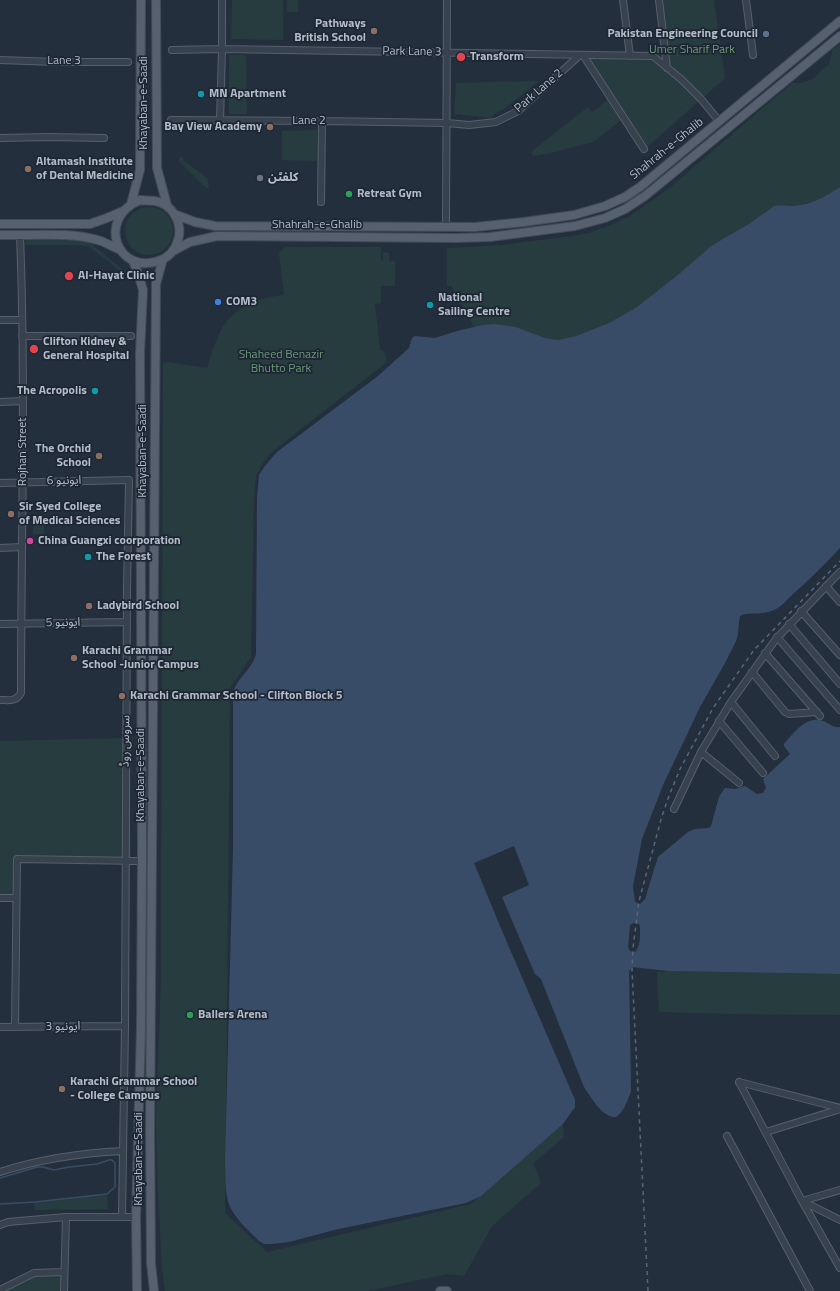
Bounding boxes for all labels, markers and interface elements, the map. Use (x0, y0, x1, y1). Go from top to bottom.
place label: Pathways British School (294, 17, 366, 45)
marker: Pathways British School (369, 26, 379, 36)
place label: Pakistan Engineering Council (607, 27, 758, 41)
marker: Pakistan Engineering Council (761, 29, 771, 39)
park label: Umer Sharif Park (649, 43, 735, 57)
street label: Park Lane 3 (382, 44, 442, 60)
place label: Transform (470, 50, 524, 64)
marker: Transform (455, 51, 467, 63)
street label: Lane 3 (47, 54, 81, 68)
street label: Khayaban-e-Saadi (137, 56, 151, 150)
street label: Park Lane 2 (512, 66, 566, 116)
place label: MN Apartment (209, 87, 286, 101)
marker: MN Apartment (196, 89, 206, 99)
street label: Lane 2 (292, 114, 326, 128)
street label: Shahrah-e-Ghalib (627, 115, 707, 183)
place label: Bay View Academy (164, 120, 262, 134)
marker: Bay View Academy (265, 122, 275, 132)
place label: Altamash Institute of Dental Medicine (36, 155, 133, 183)
marker: Altamash Institute of Dental Medicine (23, 164, 33, 174)
place label: کلفٹن (268, 171, 298, 185)
marker: کلفٹن (255, 173, 265, 183)
place label: Retreat Gym (357, 187, 422, 201)
marker: Retreat Gym (344, 189, 354, 199)
street label: Shahrah-e-Ghalib (272, 218, 362, 232)
place label: Al-Hayat Clinic (78, 269, 155, 283)
marker: Al-Hayat Clinic (63, 270, 75, 282)
place label: National Sailing Centre (438, 291, 510, 319)
place label: COM3 (226, 295, 257, 309)
marker: COM3 (213, 297, 223, 307)
marker: National Sailing Centre (425, 300, 435, 310)
place label: Clifton Kidney & General Hospital (43, 335, 129, 363)
marker: Clifton Kidney & General Hospital (28, 343, 40, 355)
park label: Shaheed Benazir Bhutto Park (239, 348, 323, 376)
place label: The Acropolis (17, 384, 87, 398)
marker: The Acropolis (90, 386, 100, 396)
street label: Khayaban-e-Saadi (136, 404, 150, 498)
street label: Rojhan Street (16, 418, 30, 486)
place label: The Orchid School (35, 442, 91, 470)
marker: The Orchid School (94, 451, 104, 461)
street label: ایونیو 6 (46, 473, 82, 489)
place label: Sir Syed College of Medical Sciences (19, 500, 121, 528)
marker: Sir Syed College of Medical Sciences (6, 509, 16, 519)
place label: China Guangxi coorporation (38, 534, 181, 548)
marker: China Guangxi coorporation (25, 536, 35, 546)
place label: The Forest (96, 550, 151, 564)
marker: The Forest (83, 552, 93, 562)
place label: Ladybird School (97, 599, 179, 613)
marker: Ladybird School (84, 601, 94, 611)
street label: ایونیو 5 (45, 615, 81, 631)
place label: Karachi Grammar School -Junior Campus (82, 644, 199, 672)
marker: Karachi Grammar School -Junior Campus (69, 653, 79, 663)
place label: Karachi Grammar School - Clifton Block 5 (130, 689, 342, 703)
marker: Karachi Grammar School - Clifton Block 5 (117, 691, 127, 701)
street label: سروس روڈ (118, 715, 134, 767)
street label: Khayaban-e-Saadi (134, 728, 148, 822)
place label: Ballers Arena (198, 1008, 267, 1022)
marker: Ballers Arena (185, 1010, 195, 1020)
street label: ایونیو 3 (46, 1020, 80, 1034)
place label: Karachi Grammar School - College Campus (70, 1075, 197, 1103)
marker: Karachi Grammar School - College Campus (57, 1084, 67, 1094)
street label: Khayaban-e-Saadi (132, 1112, 146, 1206)

